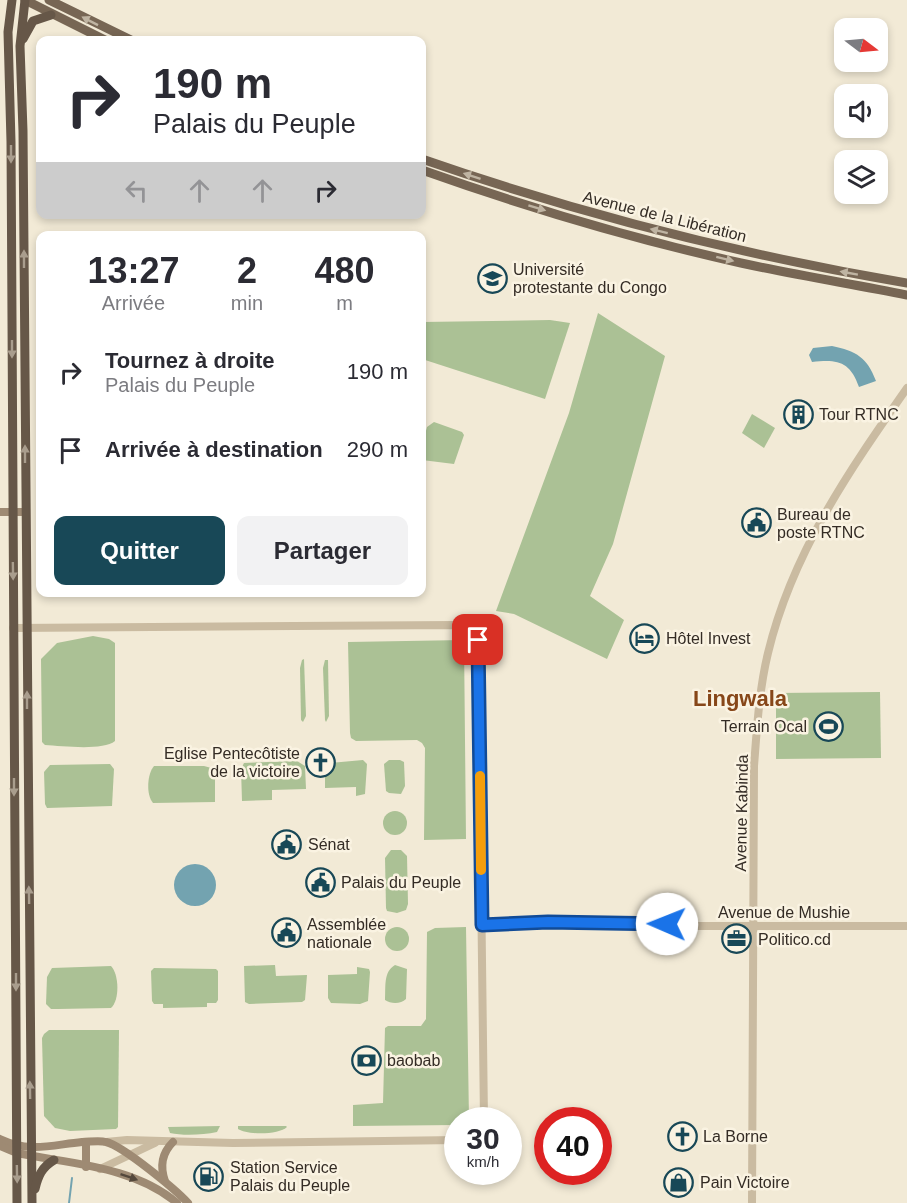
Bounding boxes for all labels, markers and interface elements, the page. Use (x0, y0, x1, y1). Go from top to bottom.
one-way arrow (81, 16, 98, 25)
north arrow (834, 18, 888, 72)
map controls (834, 18, 888, 204)
icon: right (54, 60, 132, 138)
text: 190 m (153, 60, 272, 107)
button: sound (834, 84, 888, 138)
text: Palais du Peuple (153, 109, 356, 139)
one-way arrow (6, 144, 16, 163)
button: layers (834, 150, 888, 204)
one-way arrow (463, 171, 481, 181)
icon: left (120, 174, 153, 207)
icon: ahead (183, 174, 216, 207)
icon: ahead (246, 174, 279, 207)
icon: right (309, 174, 342, 207)
street label: Avenue de la Libération (581, 188, 748, 245)
one-way arrow (528, 204, 546, 213)
one-way arrow (650, 226, 668, 236)
one-way arrow (19, 249, 29, 268)
text: 13:27 (87, 250, 179, 291)
text: 2 (237, 250, 257, 291)
text: 480 (314, 250, 375, 291)
one-way arrow (716, 255, 734, 264)
place label: Université protestante du Congo (513, 261, 667, 296)
school or university icon: Université protestante du Congo (476, 262, 508, 294)
one-way arrow (840, 268, 859, 277)
text: Arrivée (102, 292, 165, 314)
text: min (231, 292, 263, 314)
text: m (336, 292, 353, 314)
one-way arrow (7, 339, 17, 358)
text: Tournez à droite (105, 348, 275, 373)
icon: right (54, 356, 87, 389)
text: 190 m (347, 359, 408, 384)
text: Palais du Peuple (105, 374, 255, 396)
building icon: Tour RTNC (782, 398, 814, 430)
place label: Tour RTNC (819, 406, 899, 423)
icon: arrive (54, 434, 87, 467)
text: Arrivée à destination (105, 437, 323, 462)
text: 290 m (347, 437, 408, 462)
one-way arrow (20, 444, 30, 463)
place label: Bureau de poste RTNC (777, 506, 865, 541)
public building icon: Bureau de poste RTNC (740, 507, 772, 539)
button: Quitter (54, 516, 225, 585)
button: Partager (237, 516, 408, 585)
one-way arrow (8, 561, 18, 580)
pin (452, 614, 503, 665)
hotel icon: Hôtel Invest (629, 622, 661, 654)
icon: arrive (461, 623, 494, 656)
place label: Hôtel Invest (666, 630, 751, 647)
district label: Lingwala (693, 686, 788, 711)
one-way arrow (22, 690, 32, 709)
sports icon: Terrain Ocal (812, 710, 844, 742)
place label: Terrain Ocal (721, 718, 807, 735)
place label: Eglise Pentecôtiste de la victoire (164, 745, 300, 780)
church icon: Eglise Pentecôtiste de la victoire (305, 746, 337, 778)
street label: Avenue Kabinda (732, 754, 751, 872)
one-way arrow (9, 777, 19, 796)
public building icon: Sénat (271, 828, 303, 860)
place label: Sénat (308, 836, 350, 853)
public building icon: Palais du Peuple (304, 866, 336, 898)
place label: Palais du Peuple (341, 874, 461, 891)
one-way arrow (24, 885, 33, 904)
position arrow (635, 892, 699, 956)
street label: Avenue de Mushie (718, 904, 850, 921)
place label: Assemblée nationale (307, 916, 386, 951)
public building icon: Assemblée nationale (270, 917, 302, 949)
office icon: Politico.cd (721, 923, 753, 955)
place label: Politico.cd (758, 931, 831, 948)
one-way arrow (11, 972, 21, 991)
bank icon: baobab (350, 1044, 382, 1076)
place label: baobab (387, 1052, 440, 1069)
one-way arrow (25, 1080, 35, 1099)
speed limit sign: 40 (534, 1107, 612, 1185)
church icon: La Borne (666, 1120, 698, 1152)
text: 30 (466, 1122, 500, 1155)
place label: La Borne (703, 1128, 768, 1145)
text: km/h (467, 1153, 499, 1170)
place label: Station Service Palais du Peuple (230, 1159, 350, 1194)
fuel station icon: Station Service Palais du Peuple (193, 1160, 225, 1192)
one-way arrow (12, 1165, 22, 1184)
shop icon: Pain Victoire (663, 1166, 695, 1198)
one-way arrow (120, 1172, 138, 1182)
place label: Pain Victoire (700, 1174, 790, 1191)

